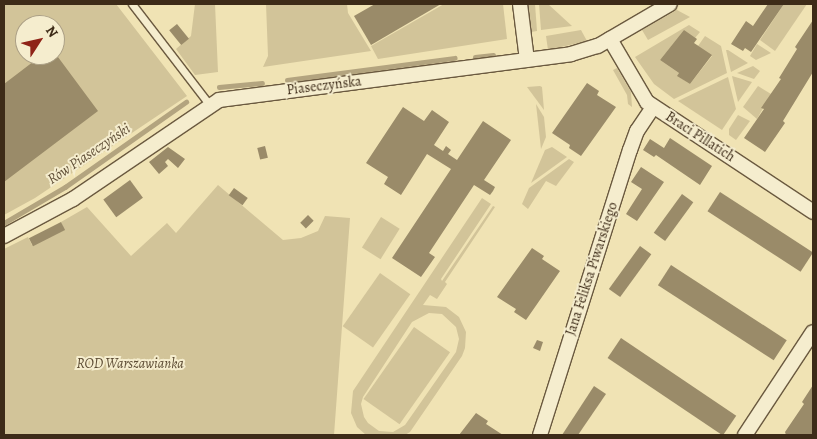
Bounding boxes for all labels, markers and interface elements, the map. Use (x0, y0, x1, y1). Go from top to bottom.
north arrow (15, 15, 65, 65)
text: N (41, 22, 63, 41)
street label: Piaseczyńska (286, 73, 362, 99)
street label: Braci Pillatich (662, 108, 738, 166)
water label: Rów Piaseczyński (44, 120, 134, 188)
street label: Jana Feliksa Piwarskiego (562, 200, 622, 338)
park label: ROD Warszawianka (76, 356, 184, 372)

